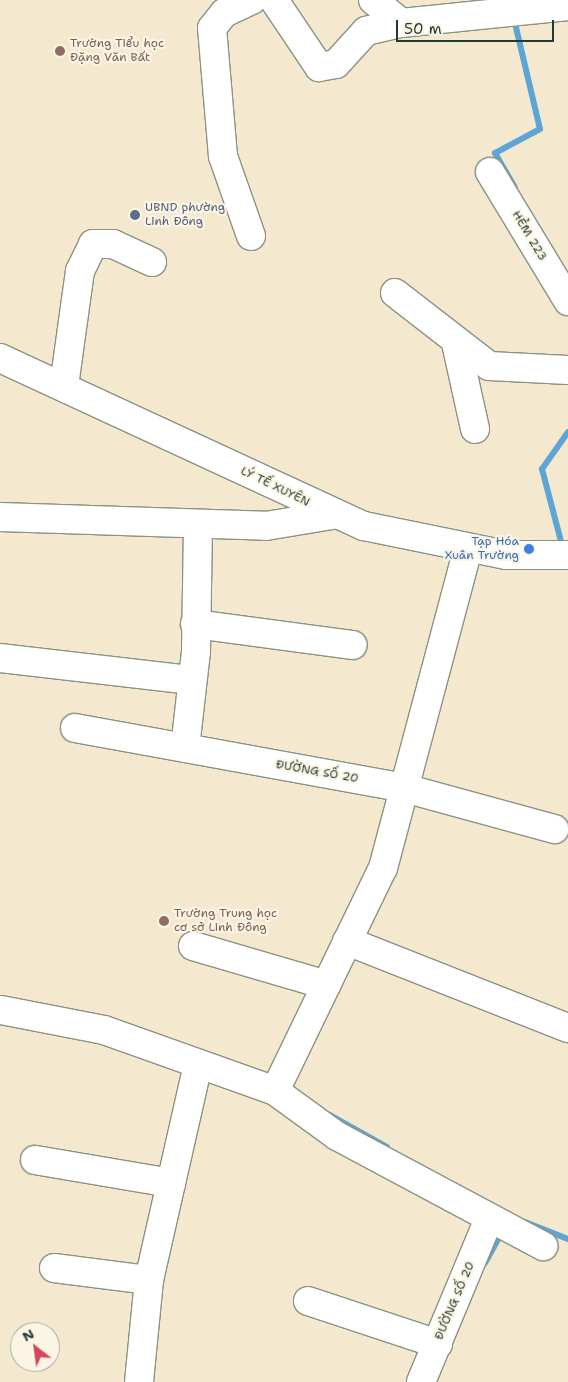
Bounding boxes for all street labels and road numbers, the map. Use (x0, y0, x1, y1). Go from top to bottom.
street label: HẺM 223 (508, 208, 550, 264)
street label: LÝ TẾ XUYÊN (238, 464, 312, 510)
street label: ĐƯỜNG SỐ 20 (275, 758, 359, 786)
street label: ĐƯỜNG SỐ 20 (432, 1260, 478, 1342)

